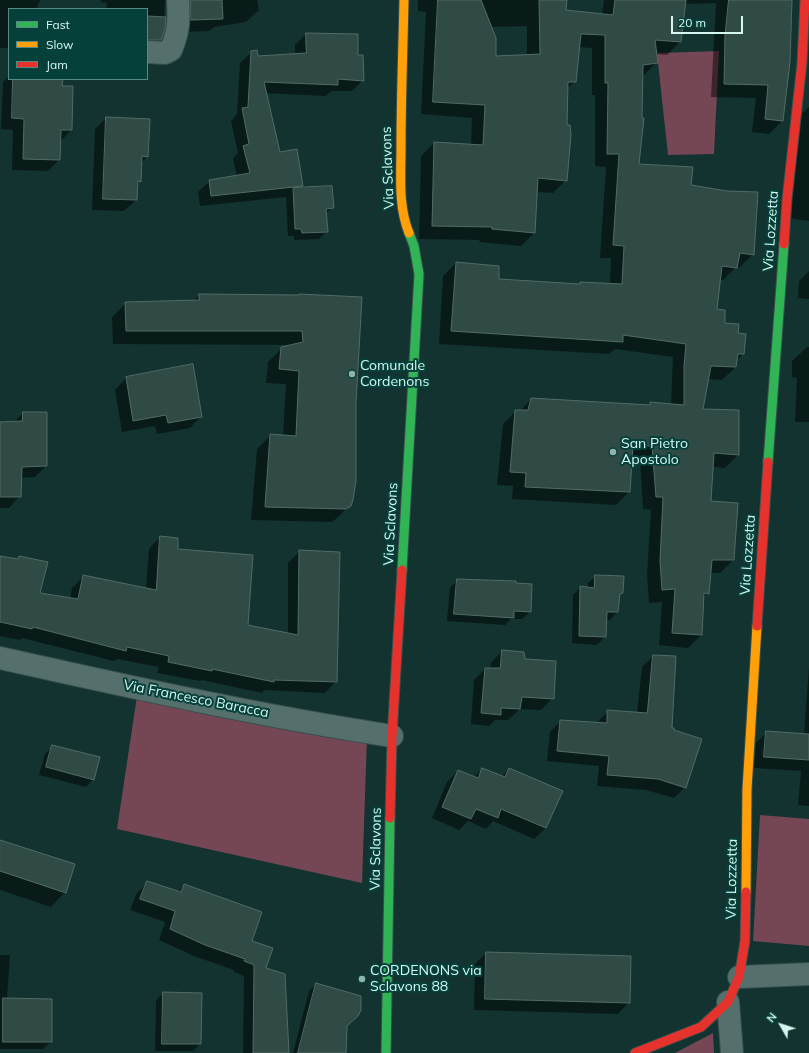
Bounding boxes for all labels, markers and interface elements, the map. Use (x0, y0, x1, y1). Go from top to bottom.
legend (8, 8, 148, 80)
scale bar (673, 8, 745, 34)
text: 20 m (678, 15, 706, 30)
text: Fast (46, 17, 70, 32)
text: Slow (46, 37, 74, 52)
text: Jam (46, 57, 68, 72)
street label: Via Sclavons (378, 126, 398, 210)
street label: Via Lozzetta (760, 190, 782, 272)
place label: Comunale Cordenons (360, 358, 429, 390)
marker: Comunale Cordenons (347, 369, 357, 379)
place label: San Pietro Apostolo (621, 436, 688, 468)
marker: San Pietro Apostolo (608, 447, 618, 457)
street label: Via Sclavons (380, 482, 402, 566)
street label: Via Lozzetta (737, 514, 759, 596)
street label: Via Francesco Baracca (122, 677, 270, 721)
street label: Via Sclavons (367, 807, 385, 891)
street label: Via Lozzetta (723, 839, 741, 919)
place label: CORDENONS via Sclavons 88 (370, 963, 482, 996)
marker: CORDENONS via Sclavons 88 (357, 974, 367, 984)
north arrow (761, 1005, 801, 1045)
text: N (764, 1010, 780, 1025)

